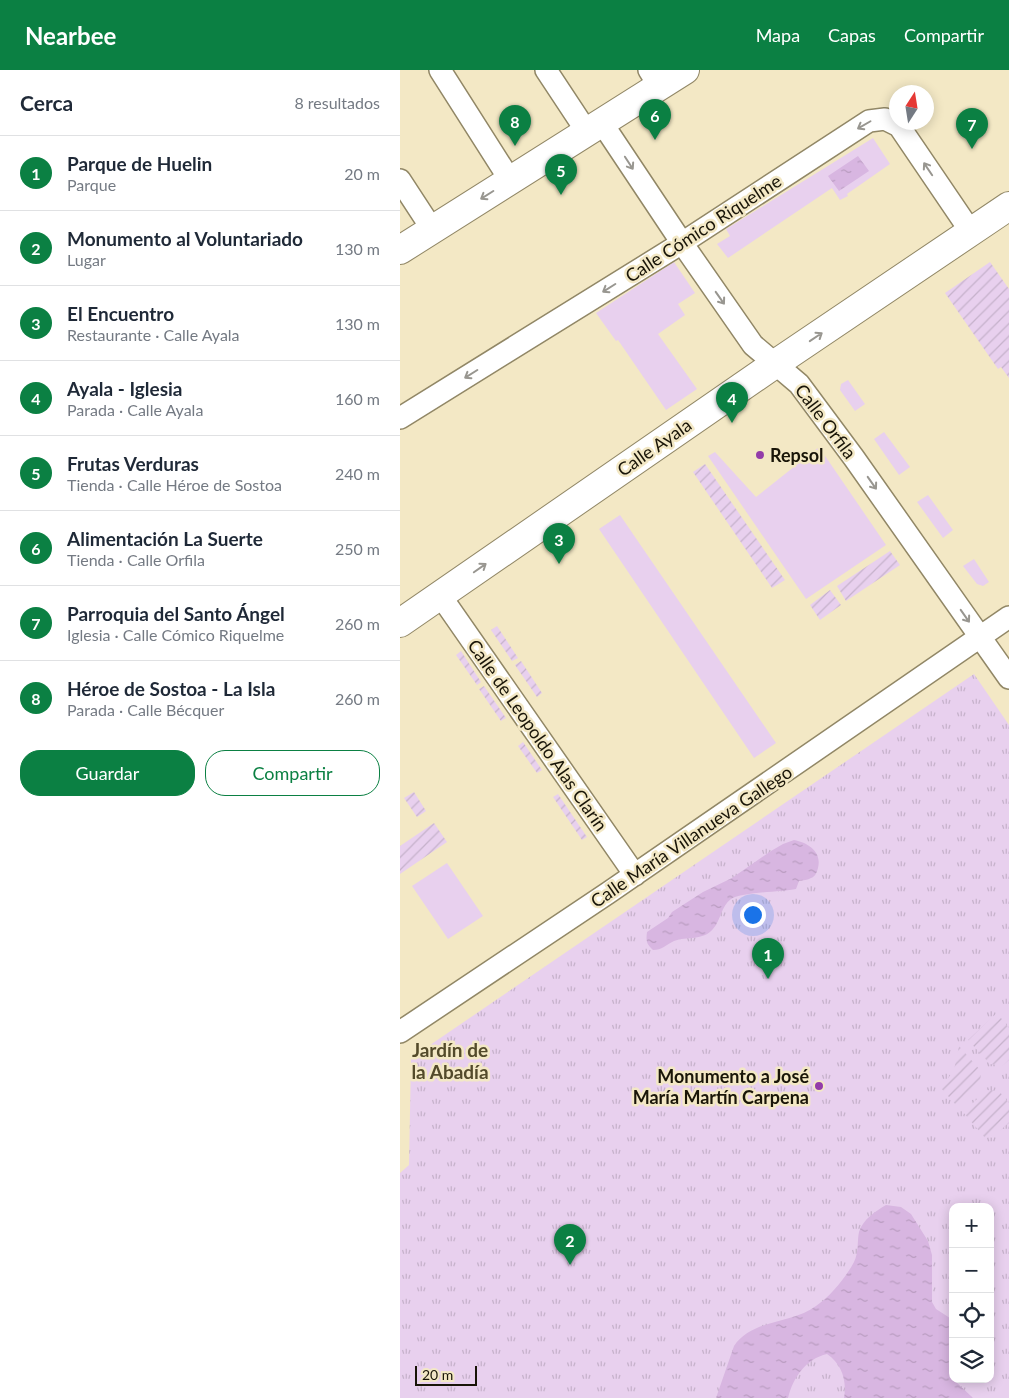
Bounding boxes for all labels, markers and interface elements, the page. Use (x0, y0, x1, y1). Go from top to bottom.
text: Nearbee (25, 21, 116, 50)
text: Mapa (756, 24, 800, 46)
text: Capas (828, 24, 876, 46)
text: Compartir (904, 24, 984, 46)
north arrow (889, 85, 934, 130)
text: Cerca (20, 90, 73, 115)
text: 8 resultados (294, 93, 380, 112)
pin: 6 (639, 99, 671, 140)
pin: 8 (499, 105, 531, 146)
pin: 7 (956, 108, 988, 149)
one-way arrow (858, 120, 872, 130)
text: Parque de Huelin (67, 152, 212, 175)
pin: 5 (545, 154, 577, 195)
one-way arrow (624, 156, 634, 170)
one-way arrow (923, 162, 933, 176)
text: 1 (31, 164, 41, 183)
text: 20 m (344, 164, 380, 183)
street label: Calle Cómico Riquelme (621, 169, 785, 287)
text: Parque (67, 175, 116, 194)
one-way arrow (481, 190, 495, 200)
text: Monumento al Voluntariado (67, 227, 303, 250)
text: 2 (31, 239, 41, 258)
text: 130 m (335, 239, 380, 258)
text: Lugar (67, 250, 106, 269)
one-way arrow (602, 284, 616, 294)
one-way arrow (715, 290, 725, 304)
text: El Encuentro (67, 302, 174, 325)
text: 3 (31, 314, 41, 333)
text: 130 m (335, 314, 380, 333)
text: Restaurante · Calle Ayala (67, 325, 240, 344)
one-way arrow (808, 332, 822, 342)
one-way arrow (464, 370, 478, 380)
text: Ayala - Iglesia (67, 377, 183, 400)
street label: Calle Orfila (791, 379, 861, 463)
pin: 4 (716, 382, 748, 423)
text: 4 (31, 389, 41, 408)
text: 160 m (335, 389, 380, 408)
text: Parada · Calle Ayala (67, 400, 203, 419)
street label: Calle Ayala (613, 413, 695, 481)
place label: Repsol (770, 444, 824, 466)
marker: Repsol (754, 449, 766, 461)
text: Frutas Verduras (67, 452, 199, 475)
text: 5 (31, 464, 41, 483)
text: 240 m (335, 464, 380, 483)
text: Tienda · Calle Héroe de Sostoa (67, 475, 282, 494)
one-way arrow (867, 476, 877, 490)
pin: 3 (543, 523, 575, 564)
text: Alimentación La Suerte (67, 527, 263, 550)
text: 6 (31, 539, 41, 558)
text: 250 m (335, 539, 380, 558)
text: Tienda · Calle Orfila (67, 550, 205, 569)
one-way arrow (473, 562, 487, 573)
text: Parroquia del Santo Ángel (67, 602, 285, 625)
one-way arrow (960, 609, 970, 623)
text: 7 (31, 614, 41, 633)
text: 260 m (335, 614, 380, 633)
text: Iglesia · Calle Cómico Riquelme (67, 625, 284, 644)
street label: Calle de Leopoldo Alas Clarín (463, 635, 613, 835)
text: Héroe de Sostoa - La Isla (67, 677, 275, 700)
text: 8 (31, 689, 41, 708)
text: 260 m (335, 689, 380, 708)
text: Parada · Calle Bécquer (67, 700, 224, 719)
button: Guardar (20, 750, 195, 796)
button: Compartir (205, 750, 380, 796)
street label: Calle María Villanueva Gallego (586, 760, 796, 912)
your location (740, 902, 766, 928)
pin: 1 (752, 938, 784, 979)
district label: Jardín de la Abadía (411, 1038, 489, 1083)
place label: Monumento a José María Martín Carpena (633, 1065, 809, 1108)
marker: Monumento a José María Martín Carpena (813, 1080, 825, 1092)
map controls (949, 1203, 994, 1383)
button: + (949, 1203, 994, 1248)
pin: 2 (554, 1224, 586, 1265)
button: − (949, 1248, 994, 1293)
button: locate (949, 1293, 994, 1338)
button: layers (949, 1338, 994, 1383)
scale bar (415, 1363, 478, 1386)
text: 20 m (422, 1366, 453, 1383)

